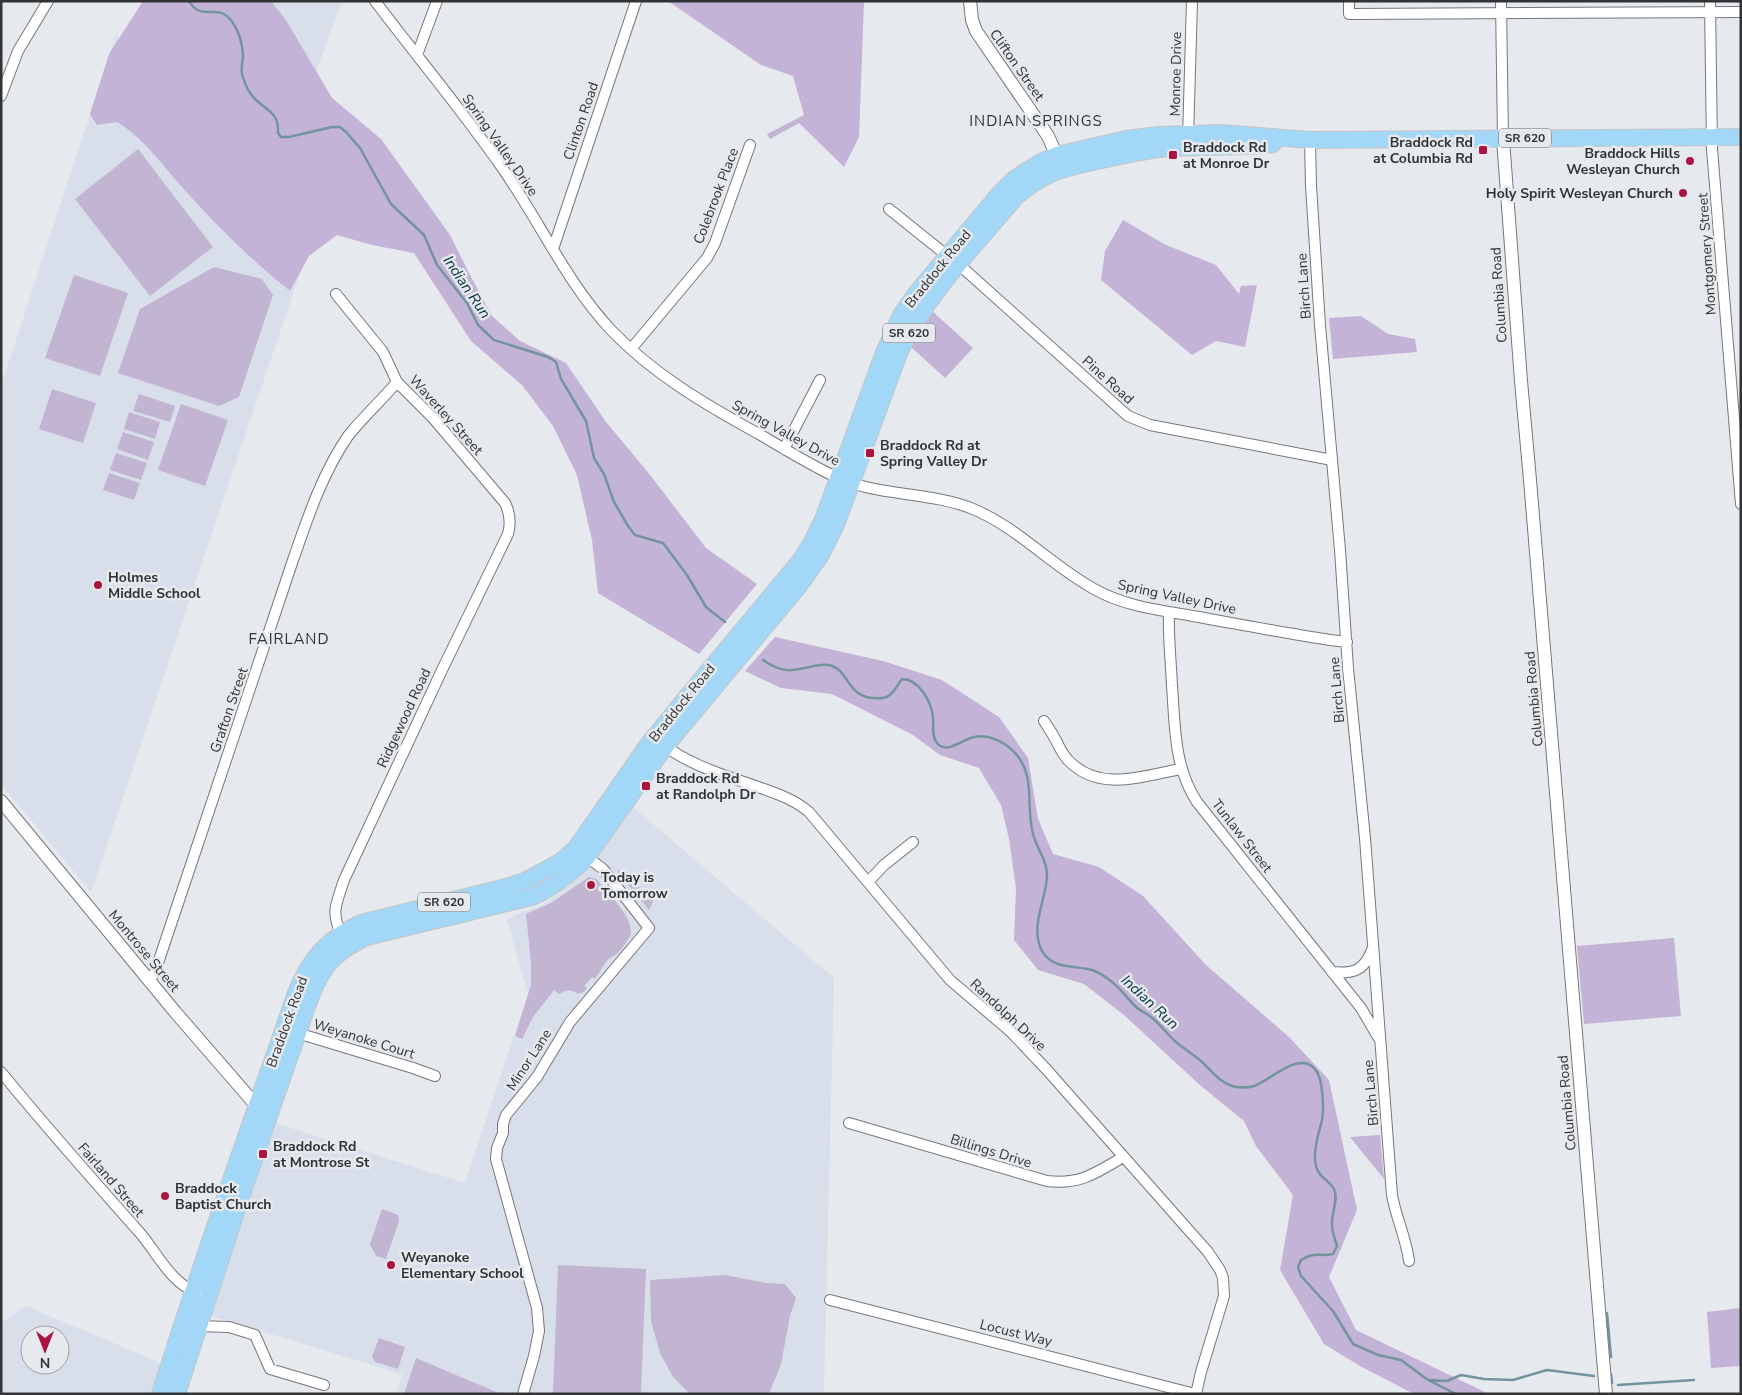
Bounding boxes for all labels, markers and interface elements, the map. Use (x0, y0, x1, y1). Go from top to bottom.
street label: Clifton Street (985, 25, 1049, 105)
street label: Monroe Drive (1166, 32, 1186, 116)
street label: Clinton Road (559, 79, 603, 163)
street label: Spring Valley Drive (458, 90, 542, 200)
district label: INDIAN SPRINGS (969, 111, 1103, 131)
road number: SR 620 (1499, 128, 1551, 148)
place label: Braddock Rd at Columbia Rd (1373, 133, 1473, 168)
place label: Braddock Rd at Monroe Dr (1183, 138, 1270, 173)
marker: Braddock Rd at Columbia Rd (1477, 144, 1489, 156)
place label: Braddock Hills Wesleyan Church (1566, 144, 1680, 179)
street label: Colebrook Place (689, 145, 743, 247)
marker: Braddock Rd at Monroe Dr (1167, 149, 1179, 161)
marker: Braddock Hills Wesleyan Church (1684, 155, 1696, 167)
place label: Holy Spirit Wesleyan Church (1486, 184, 1673, 203)
marker: Holy Spirit Wesleyan Church (1677, 187, 1689, 199)
street label: Montgomery Street (1693, 192, 1721, 316)
street label: Braddock Road (901, 226, 975, 312)
street label: Columbia Road (1486, 247, 1512, 343)
water label: Indian Run (439, 252, 495, 322)
street label: Birch Lane (1292, 252, 1316, 320)
road number: SR 620 (883, 323, 935, 342)
street label: Pine Road (1078, 352, 1138, 408)
street label: Waverley Street (405, 371, 487, 459)
street label: Spring Valley Drive (729, 395, 843, 471)
place label: Braddock Rd at Spring Valley Dr (880, 436, 988, 471)
marker: Braddock Rd at Spring Valley Dr (864, 447, 876, 459)
place label: Holmes Middle School (108, 568, 201, 603)
street label: Spring Valley Drive (1116, 575, 1238, 619)
marker: Holmes Middle School (92, 579, 104, 591)
district label: FAIRLAND (248, 629, 330, 649)
street label: Columbia Road (1520, 651, 1548, 747)
street label: Birch Lane (1325, 656, 1349, 724)
street label: Braddock Road (645, 660, 719, 746)
street label: Grafton Street (205, 665, 253, 755)
street label: Ridgewood Road (373, 665, 435, 771)
place label: Braddock Rd at Randolph Dr (656, 769, 756, 804)
marker: Braddock Rd at Randolph Dr (640, 780, 652, 792)
street label: Tunlaw Street (1207, 795, 1277, 877)
place label: Today is Tomorrow (601, 868, 668, 903)
marker: Today is Tomorrow (585, 879, 597, 891)
road number: SR 620 (418, 892, 470, 912)
street label: Montrose Street (104, 906, 184, 996)
water label: Indian Run (1117, 970, 1183, 1034)
street label: Braddock Road (262, 974, 312, 1070)
street label: Randolph Drive (966, 975, 1050, 1055)
street label: Weyanoke Court (311, 1015, 417, 1063)
street label: Minor Lane (502, 1025, 556, 1095)
street label: Columbia Road (1553, 1055, 1581, 1151)
street label: Birch Lane (1359, 1059, 1383, 1127)
street label: Billings Drive (948, 1130, 1034, 1172)
place label: Braddock Rd at Montrose St (273, 1137, 370, 1172)
street label: Fairland Street (73, 1139, 149, 1221)
marker: Braddock Rd at Montrose St (257, 1148, 269, 1160)
place label: Braddock Baptist Church (175, 1179, 271, 1214)
marker: Braddock Baptist Church (159, 1190, 171, 1202)
place label: Weyanoke Elementary School (401, 1248, 524, 1283)
marker: Weyanoke Elementary School (385, 1259, 397, 1271)
street label: Locust Way (978, 1315, 1055, 1351)
north arrow (20, 1325, 70, 1375)
text: N (40, 1353, 50, 1372)

